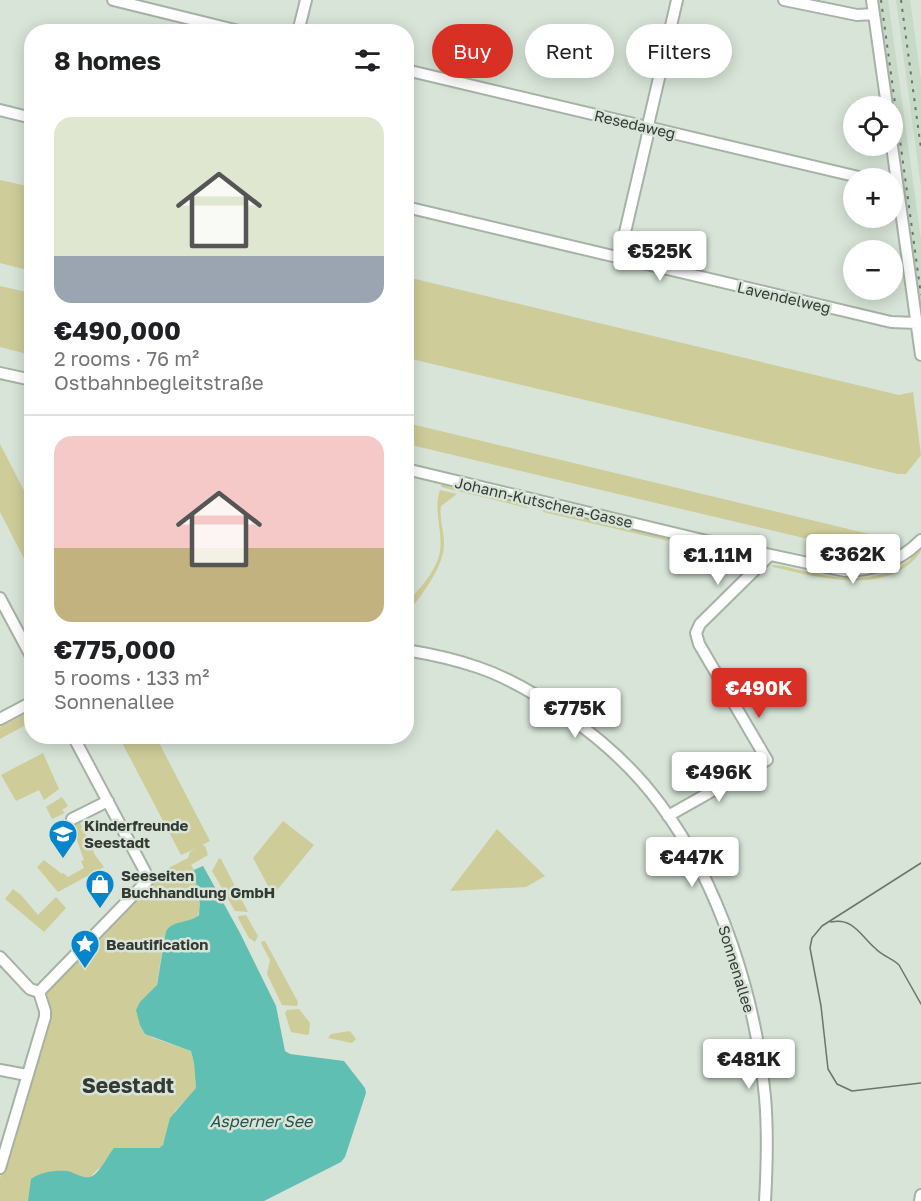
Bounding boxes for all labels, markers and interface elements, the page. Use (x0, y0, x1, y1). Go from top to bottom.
chip: Buy (432, 24, 513, 78)
chip: Rent (525, 24, 614, 78)
chip: Filters (626, 24, 732, 78)
icon: filters (351, 44, 384, 77)
text: 8 homes (54, 45, 161, 76)
map controls (843, 96, 903, 300)
button: locate (843, 96, 903, 156)
street label: Resedaweg (593, 106, 677, 142)
icon: home (165, 156, 273, 264)
button: + (843, 168, 903, 228)
pin: €525K (618, 231, 702, 282)
text: €525K (627, 238, 693, 262)
button: − (843, 240, 903, 300)
street label: Lavendelweg (735, 277, 833, 317)
text: €490,000 (54, 315, 181, 346)
text: 2 rooms · 76 m² (54, 346, 199, 370)
text: Ostbahnbegleitstraße (54, 370, 264, 394)
street label: Johann-Kutschera-Gasse (453, 473, 635, 531)
icon: home (165, 475, 273, 583)
pin: €362K (811, 534, 895, 585)
pin: €1.11M (669, 535, 767, 586)
text: €362K (820, 541, 886, 565)
text: €1.11M (683, 542, 753, 566)
text: €775,000 (54, 634, 176, 665)
text: 5 rooms · 133 m² (54, 665, 210, 689)
pin: €490K (717, 668, 801, 719)
text: €490K (726, 675, 792, 699)
pin: €775K (533, 688, 617, 739)
text: Sonnenallee (54, 689, 174, 713)
text: €775K (544, 695, 606, 719)
pin: €496K (677, 752, 761, 803)
text: €496K (686, 759, 752, 783)
place label: Kinderfreunde Seestadt (84, 816, 188, 851)
school or university icon: Kinderfreunde Seestadt (47, 818, 79, 860)
pin: €447K (650, 837, 734, 888)
text: €447K (660, 844, 724, 868)
place label: Seeseiten Buchhandlung GmbH (121, 866, 275, 901)
shop icon: Seeseiten Buchhandlung GmbH (84, 868, 116, 910)
street label: Sonnenallee (715, 923, 759, 1015)
place icon: Beautification (69, 928, 101, 970)
place label: Beautification (106, 935, 208, 953)
pin: €481K (707, 1039, 791, 1090)
text: €481K (717, 1046, 781, 1070)
district label: Seestadt (82, 1072, 174, 1098)
water label: Asperner See (210, 1111, 314, 1131)

